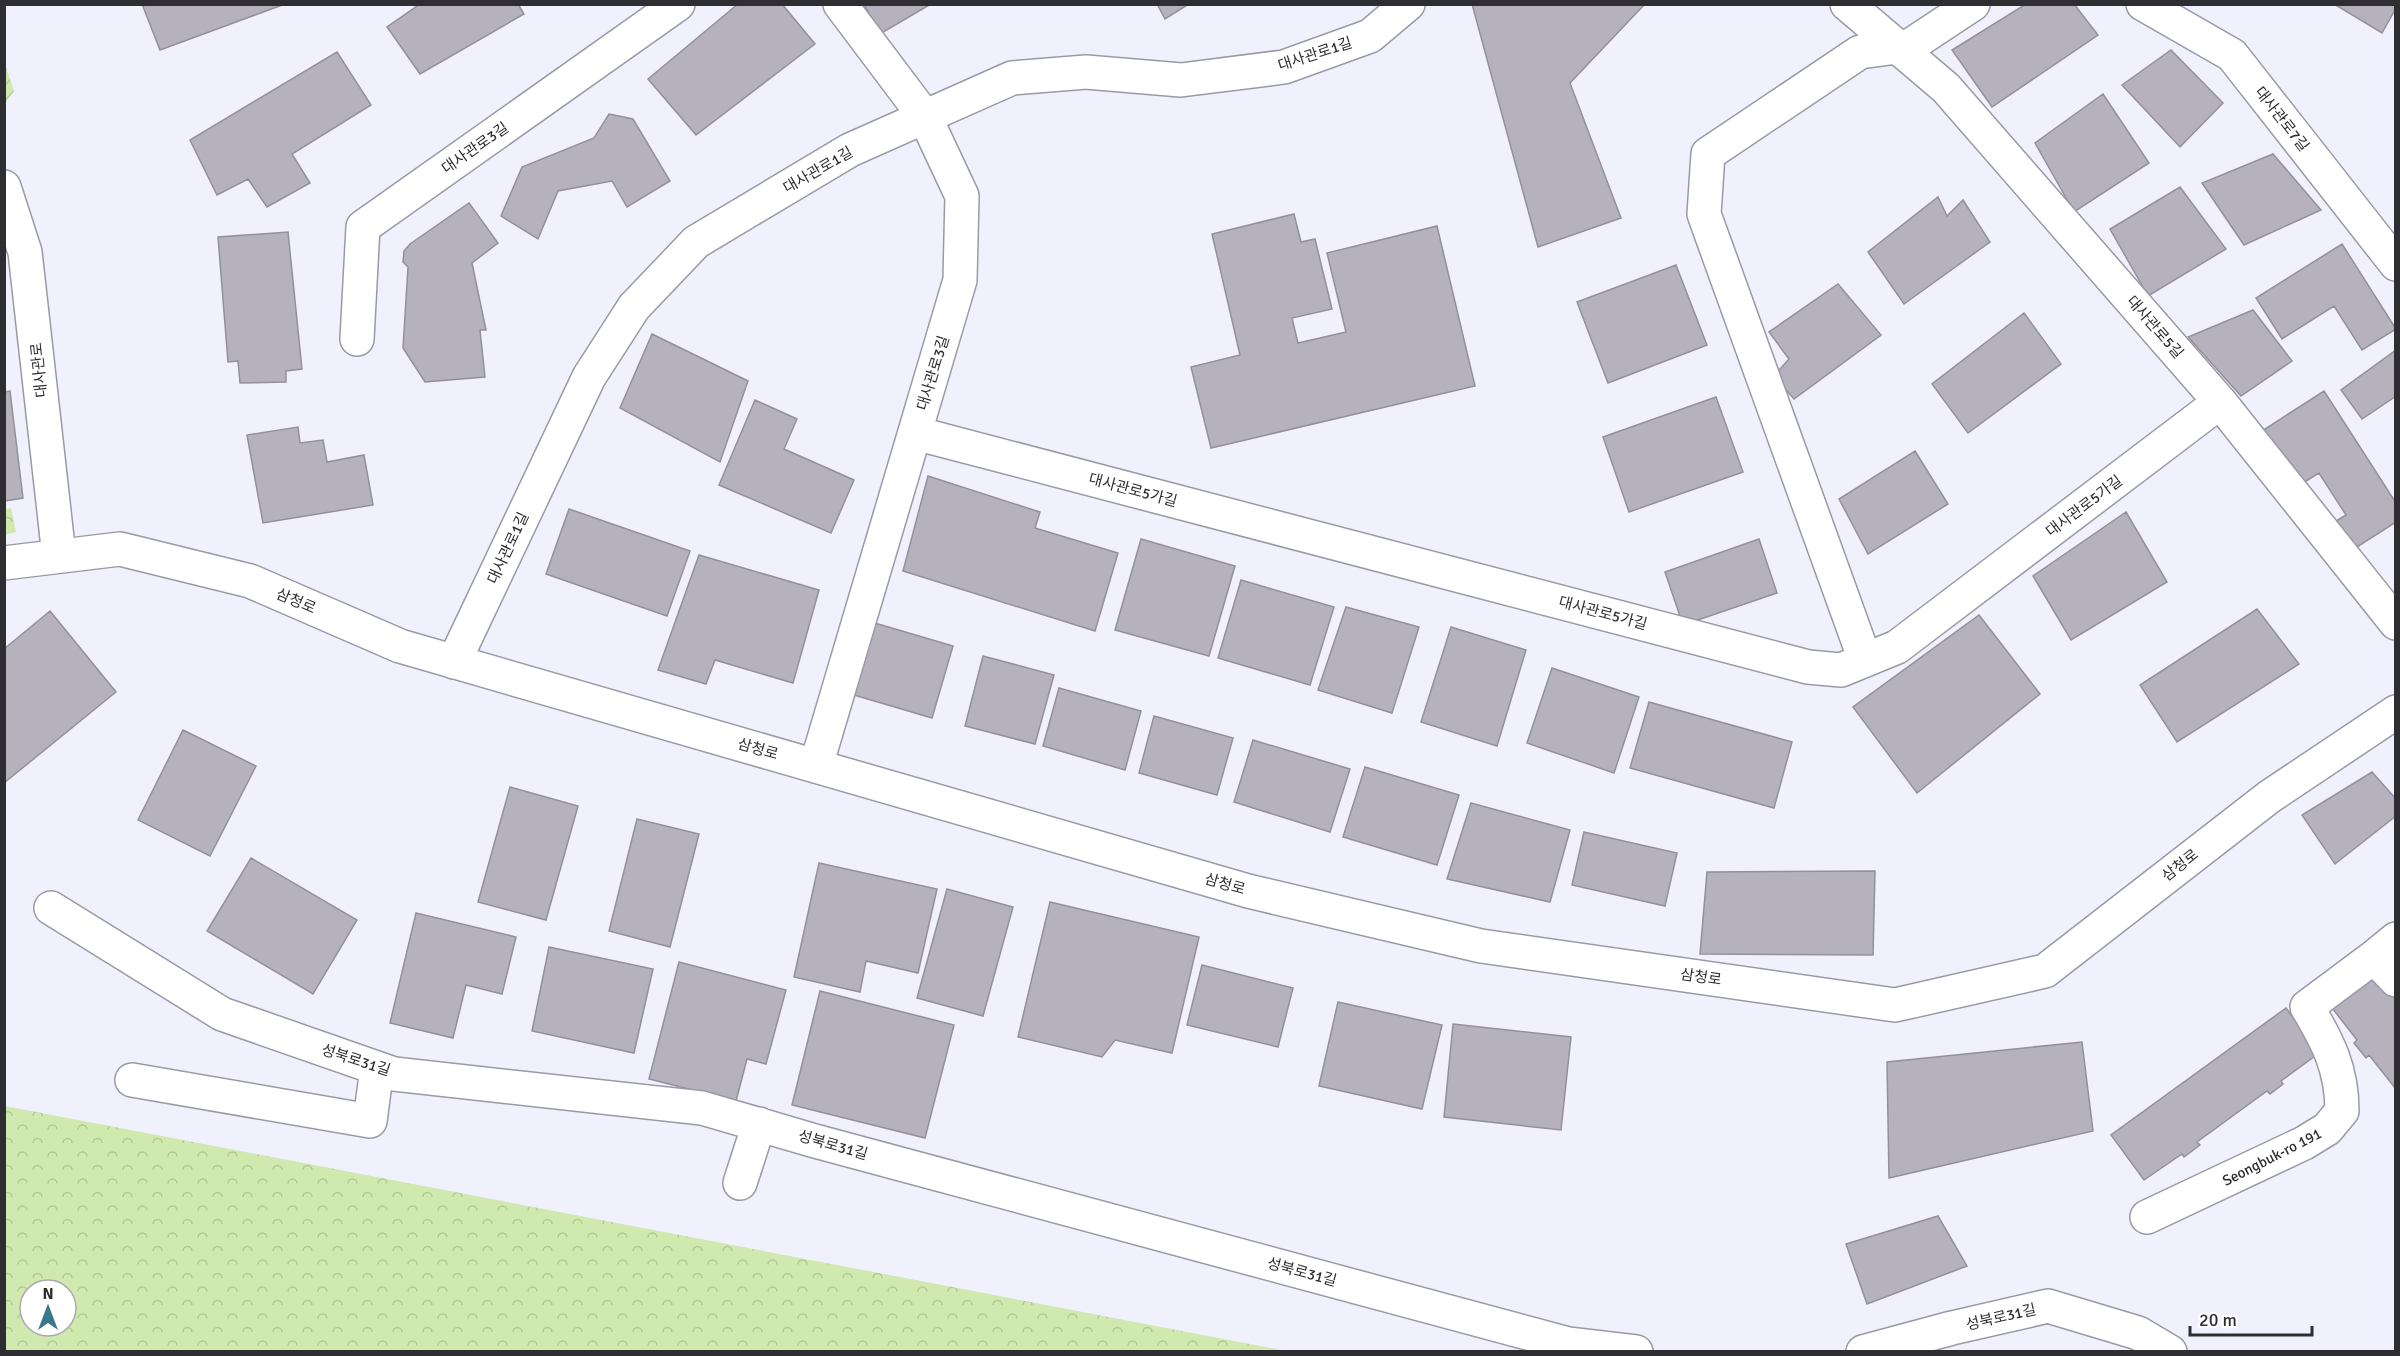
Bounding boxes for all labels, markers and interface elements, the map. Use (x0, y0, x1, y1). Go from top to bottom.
street label: 대사관로1길 (1276, 34, 1354, 74)
street label: 대사관로7길 (2251, 83, 2313, 155)
street label: 대사관로3길 (438, 119, 512, 177)
street label: 대사관로1길 (780, 143, 856, 197)
street label: 대사관로5길 (2123, 292, 2187, 362)
street label: 대사관로3길 (913, 333, 953, 413)
street label: 대사관로 (27, 342, 51, 398)
street label: 대사관로5가길 (1087, 470, 1179, 510)
street label: 대사관로5가길 (2042, 471, 2126, 541)
street label: 대사관로1길 (484, 509, 532, 587)
street label: 삼청로 (273, 585, 319, 617)
street label: 대사관로5가길 (1557, 593, 1649, 633)
street label: 삼청로 (736, 735, 780, 763)
street label: 삼청로 (2158, 845, 2202, 885)
street label: 삼청로 (1203, 870, 1247, 898)
street label: 삼청로 (1679, 965, 1723, 989)
street label: 성북로31길 (319, 1040, 393, 1080)
street label: Seongbuk-ro 191 (2219, 1124, 2325, 1190)
street label: 성북로31길 (796, 1127, 870, 1163)
street label: 성북로31길 (1265, 1254, 1339, 1290)
north arrow (18, 1278, 78, 1338)
text: N (42, 1284, 54, 1304)
scale bar (2190, 1299, 2312, 1337)
street label: 성북로31길 (1964, 1300, 2038, 1334)
text: 20 m (2199, 1309, 2237, 1331)

